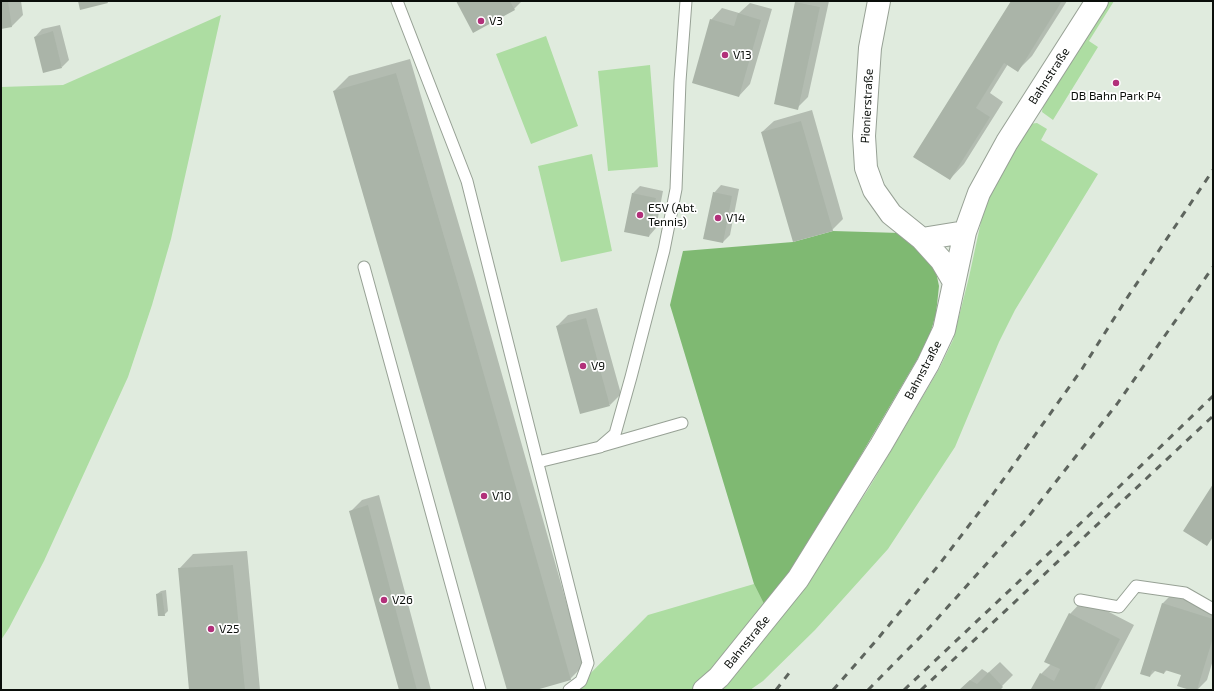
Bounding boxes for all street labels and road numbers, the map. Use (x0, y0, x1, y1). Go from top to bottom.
street label: Bahnstraße (1025, 45, 1073, 107)
street label: Pionierstraße (858, 68, 876, 144)
street label: Bahnstraße (901, 338, 945, 402)
street label: Bahnstraße (721, 612, 773, 672)

